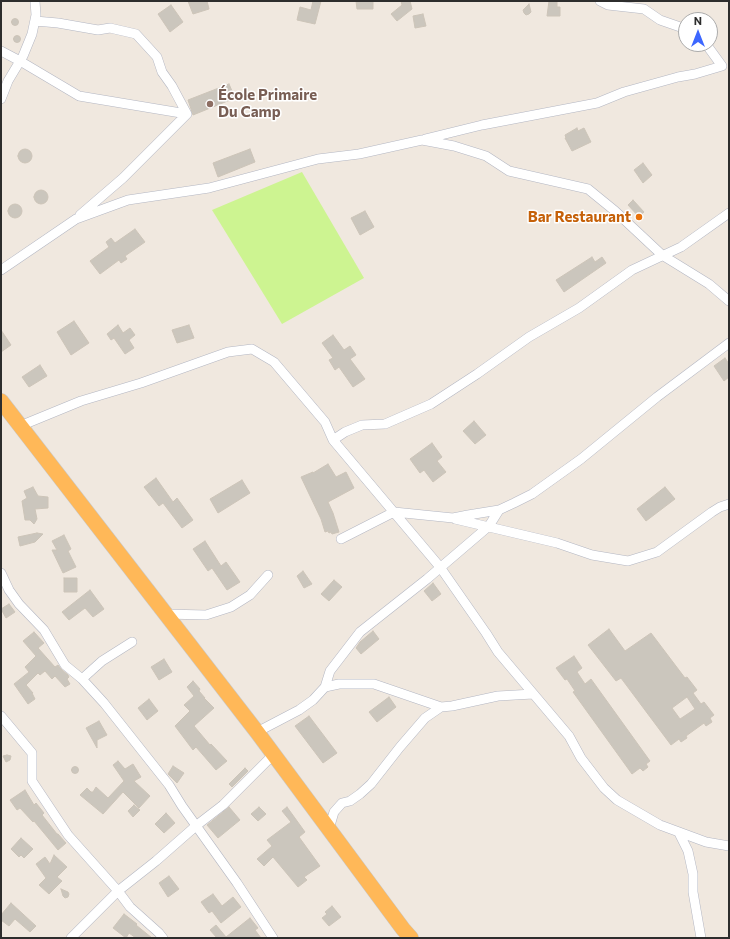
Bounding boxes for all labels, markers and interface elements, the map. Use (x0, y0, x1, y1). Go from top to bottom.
north arrow (678, 12, 718, 52)
text: N (694, 14, 702, 27)
place label: École Primaire Du Camp (218, 86, 317, 121)
marker: École Primaire Du Camp (205, 99, 215, 109)
place label: Bar Restaurant (528, 208, 631, 226)
marker: Bar Restaurant (634, 212, 644, 222)

